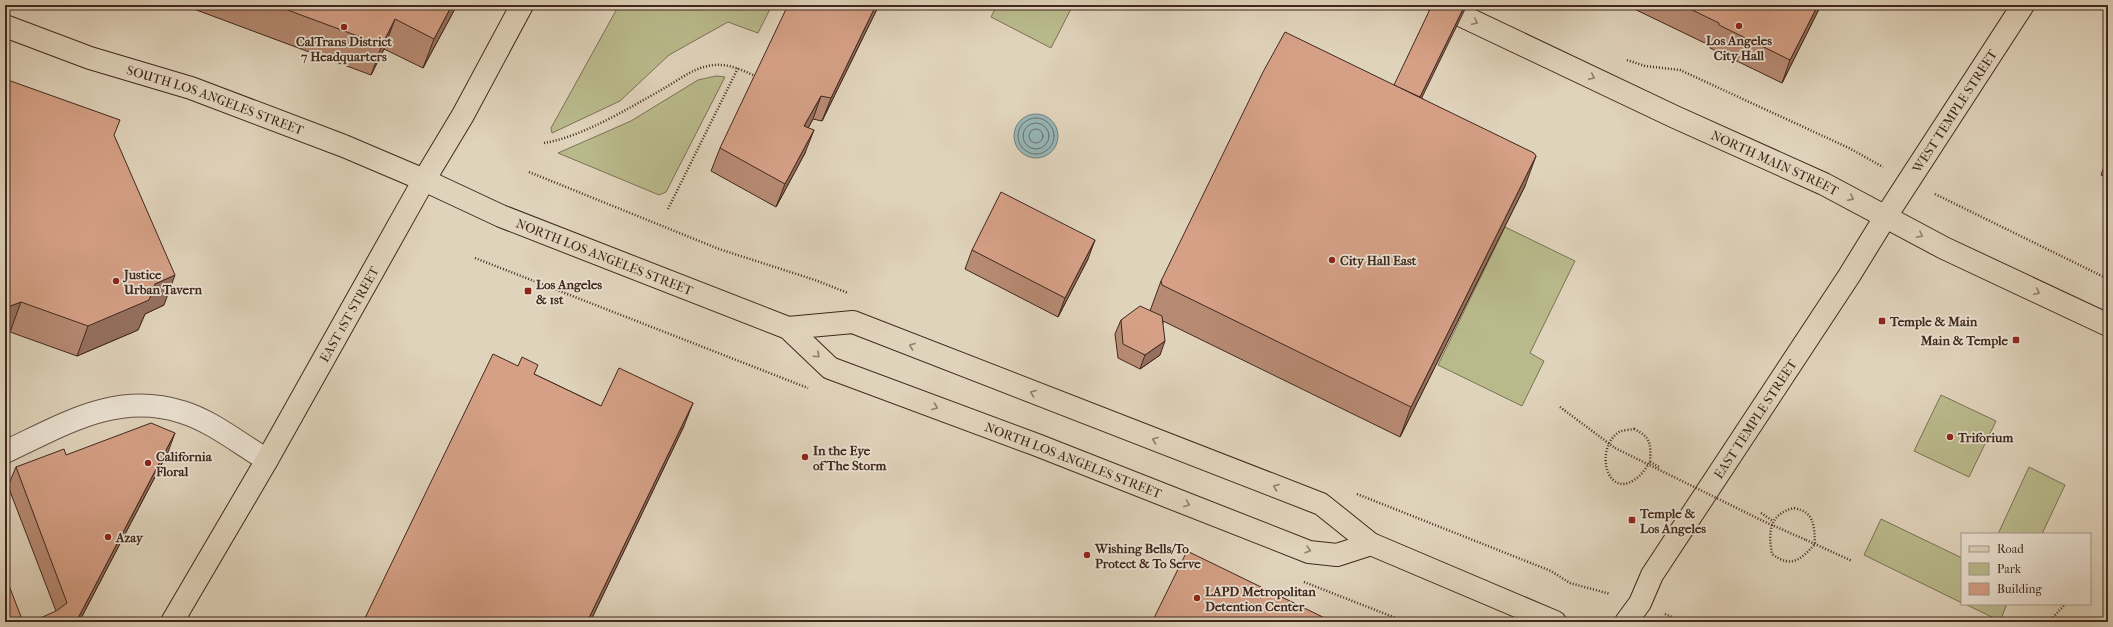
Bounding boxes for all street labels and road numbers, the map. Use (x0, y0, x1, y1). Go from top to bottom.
street label: WEST TEMPLE STREET (1909, 47, 2000, 176)
street label: SOUTH LOS ANGELES STREET (125, 62, 306, 138)
street label: NORTH MAIN STREET (1709, 127, 1841, 199)
street label: NORTH LOS ANGELES STREET (514, 216, 695, 298)
street label: EAST 1ST STREET (316, 264, 382, 365)
street label: EAST TEMPLE STREET (1711, 357, 1800, 481)
street label: NORTH LOS ANGELES STREET (983, 419, 1164, 501)

